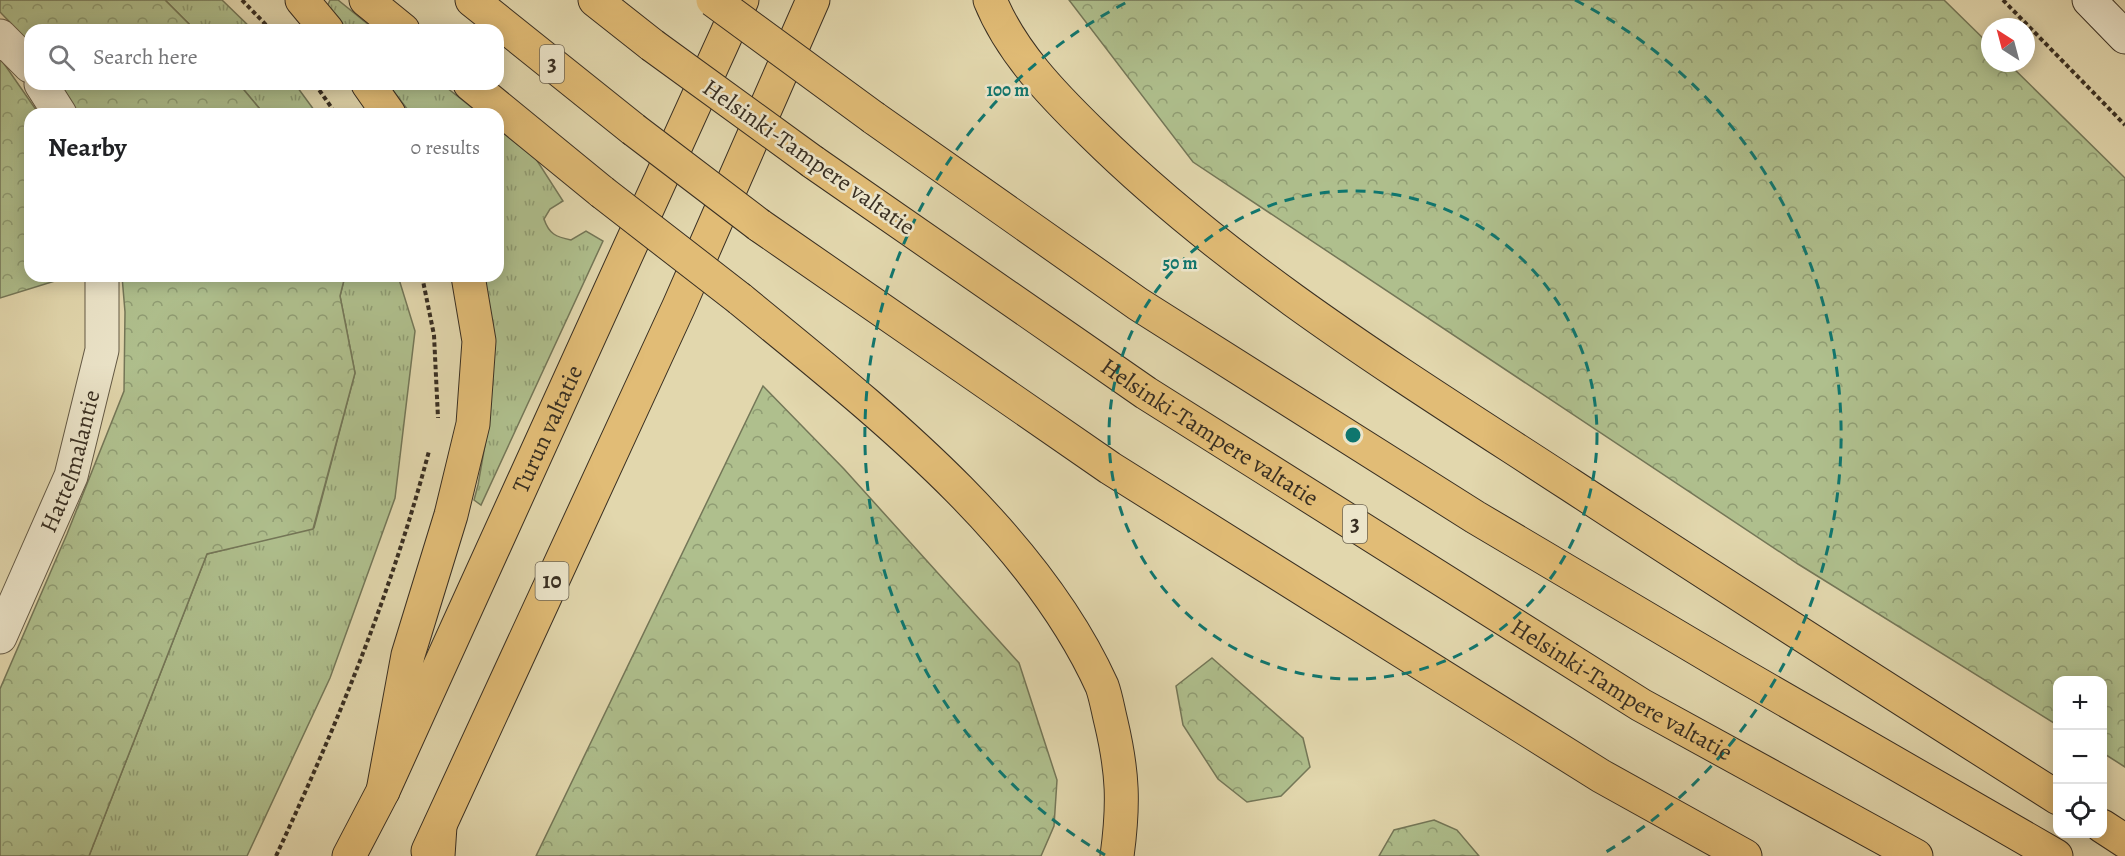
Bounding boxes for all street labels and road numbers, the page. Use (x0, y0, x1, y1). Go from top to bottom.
road number: 3 (540, 45, 564, 83)
street label: Helsinki-Tampere valtatie (696, 71, 922, 243)
street label: Helsinki-Tampere valtatie (1094, 350, 1325, 514)
street label: Turun valtatie (504, 360, 590, 498)
street label: Hattelmalantie (32, 387, 108, 537)
road number: 3 (1343, 505, 1367, 543)
road number: 10 (536, 562, 568, 600)
street label: Helsinki-Tampere valtatie (1505, 611, 1738, 768)

